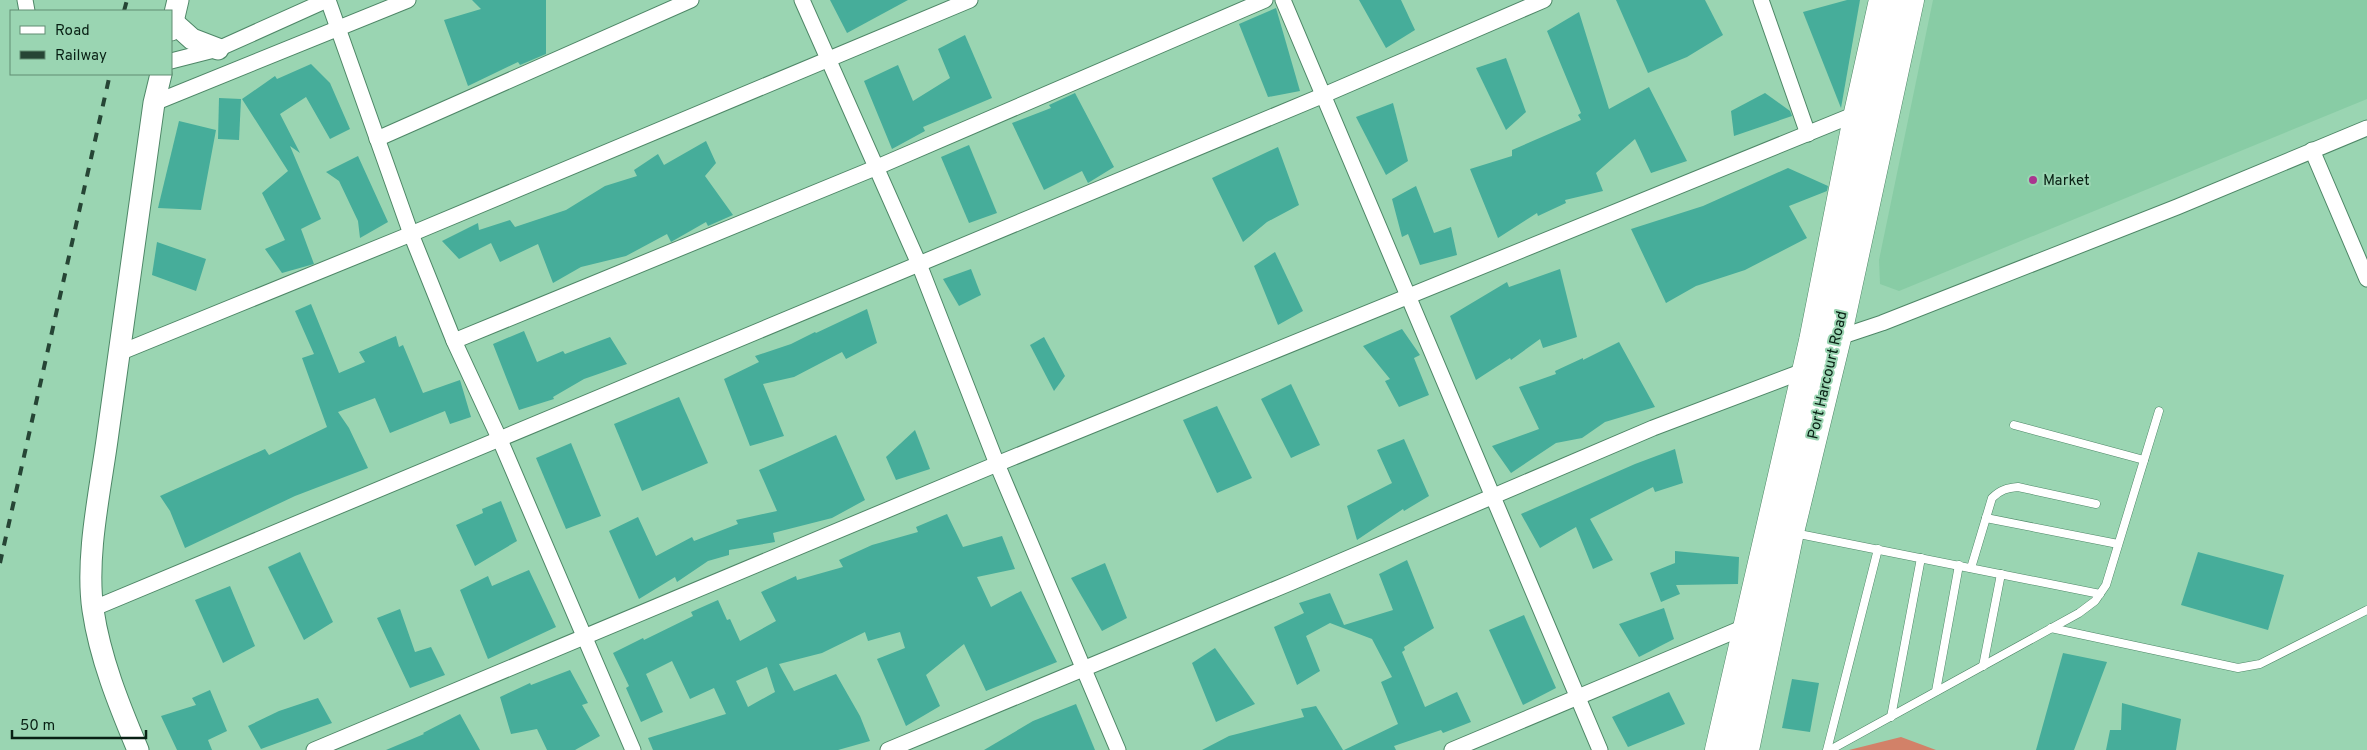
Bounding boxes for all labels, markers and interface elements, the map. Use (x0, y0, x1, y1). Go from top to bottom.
legend (10, 10, 172, 75)
text: Road (55, 22, 90, 41)
text: Railway (55, 47, 107, 66)
place label: Market (2043, 172, 2090, 191)
marker: Market (2027, 174, 2039, 186)
street label: Port Harcourt Road (1804, 309, 1852, 441)
scale bar (12, 708, 146, 740)
text: 50 m (20, 717, 55, 736)

